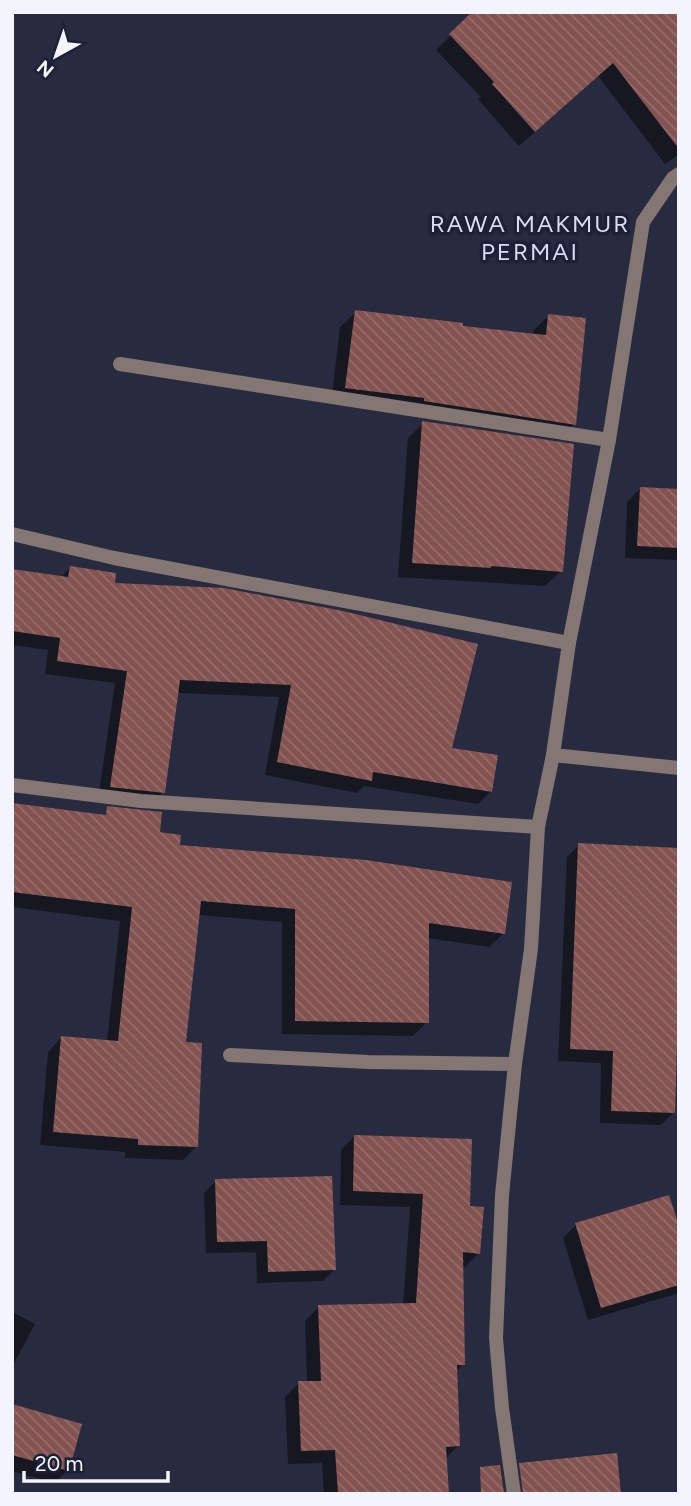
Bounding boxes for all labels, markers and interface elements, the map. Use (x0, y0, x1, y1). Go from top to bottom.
north arrow (21, 21, 91, 91)
text: N (32, 55, 58, 82)
district label: RAWA MAKMUR PERMAI (430, 209, 630, 266)
scale bar (24, 1440, 168, 1484)
text: 20 m (35, 1451, 83, 1476)

